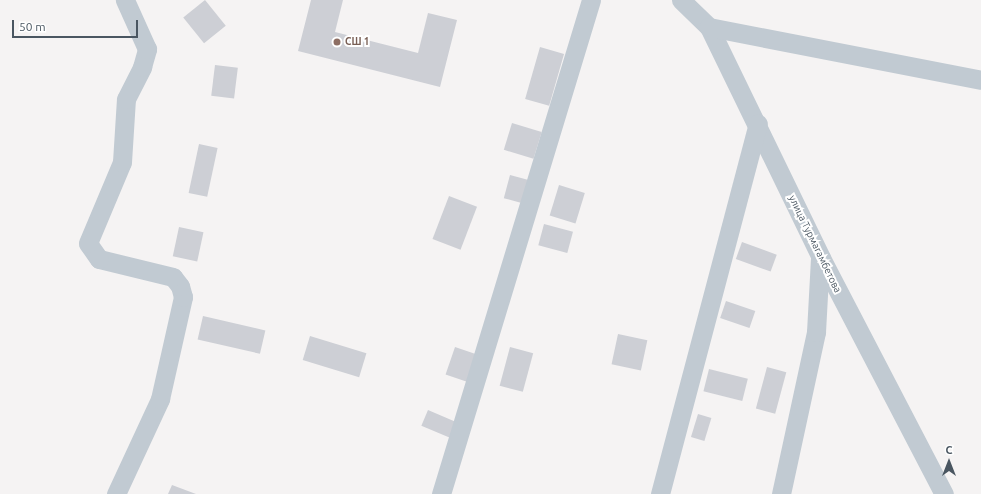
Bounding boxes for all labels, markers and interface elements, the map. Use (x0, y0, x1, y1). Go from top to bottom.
scale bar (14, 12, 140, 38)
text: 50 m (19, 20, 46, 33)
place label: СШ 1 (345, 36, 369, 48)
marker: СШ 1 (332, 37, 342, 47)
street label: улица Турмагамбетова (786, 193, 844, 295)
north arrow (929, 442, 969, 482)
text: С (945, 444, 953, 456)

